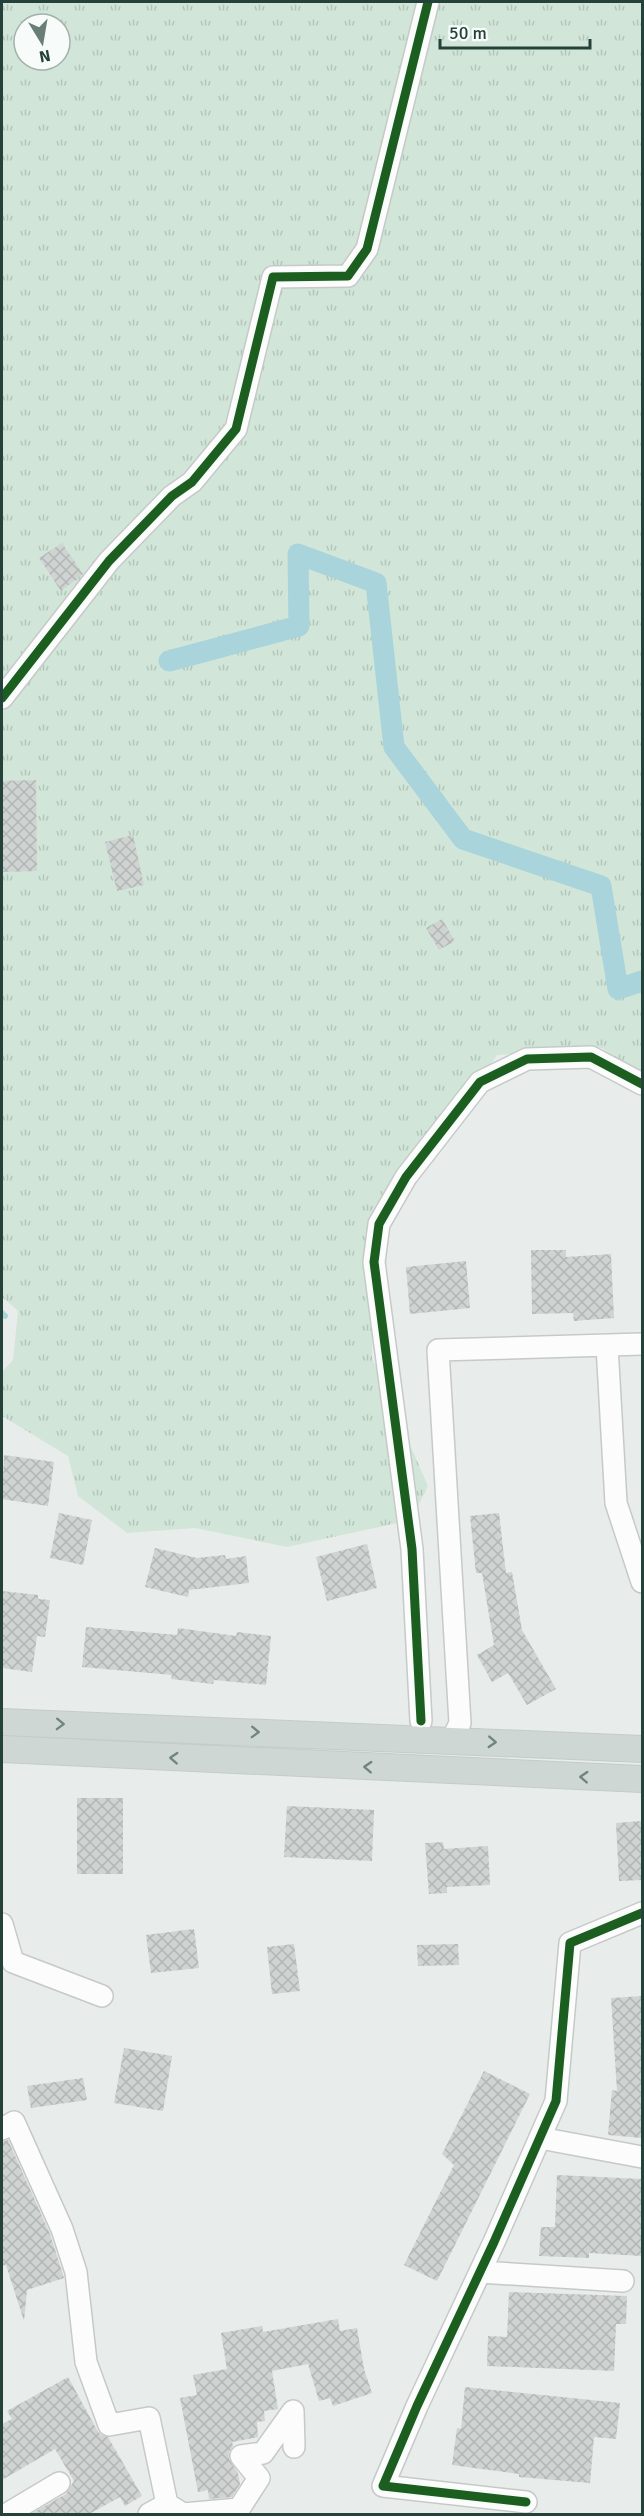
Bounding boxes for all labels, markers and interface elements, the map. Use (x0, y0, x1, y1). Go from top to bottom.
north arrow (12, 12, 72, 72)
scale bar (440, 12, 590, 50)
text: 50 m (449, 22, 487, 44)
text: N (37, 45, 52, 67)
one-way arrow (55, 1717, 64, 1730)
one-way arrow (250, 1726, 259, 1738)
one-way arrow (487, 1736, 496, 1749)
one-way arrow (169, 1751, 178, 1764)
one-way arrow (364, 1761, 373, 1774)
one-way arrow (580, 1770, 589, 1783)

